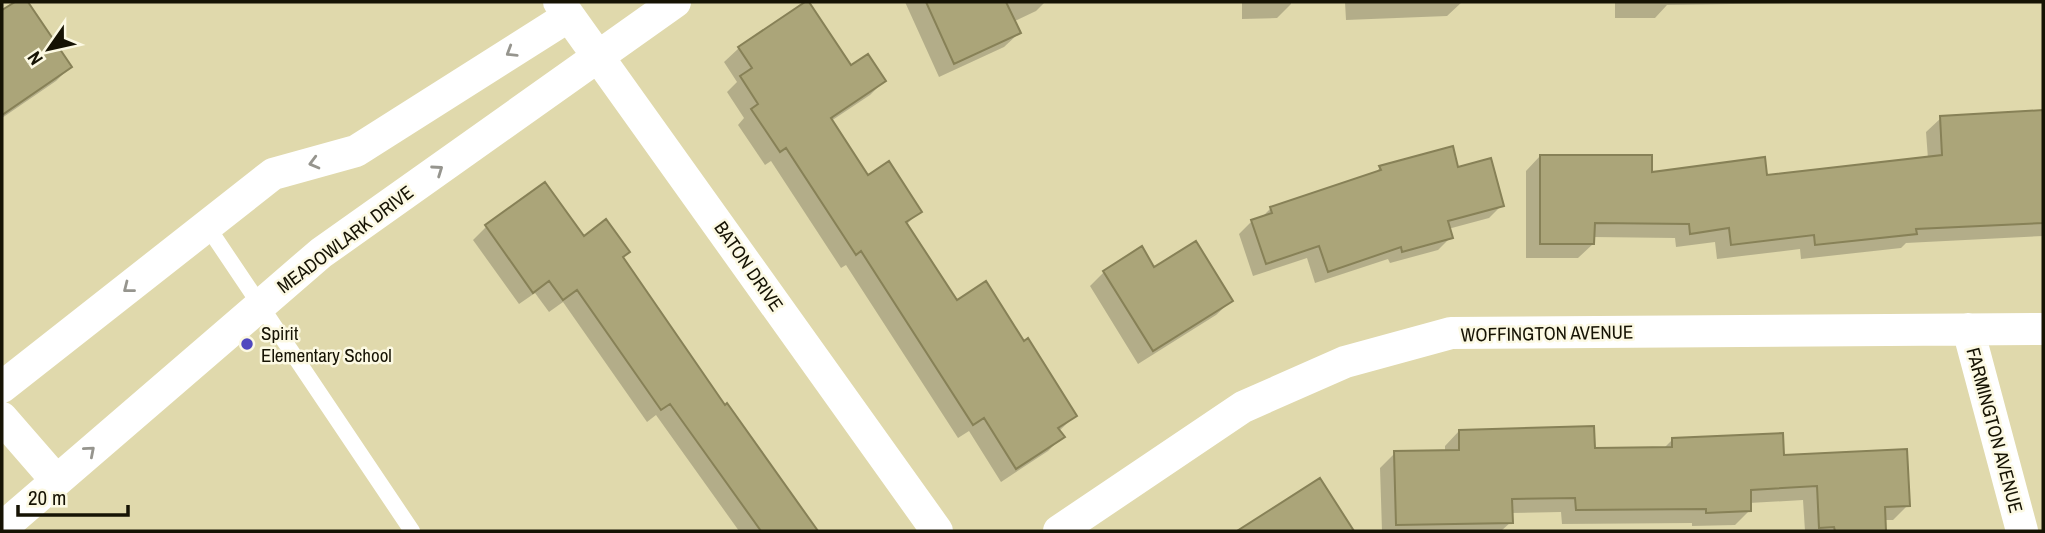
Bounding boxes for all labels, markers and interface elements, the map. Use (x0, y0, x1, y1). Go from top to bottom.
north arrow (14, 14, 84, 84)
one-way arrow (506, 44, 519, 57)
text: N (21, 47, 49, 70)
one-way arrow (308, 154, 320, 169)
one-way arrow (430, 166, 443, 178)
street label: MEADOWLARK DRIVE (271, 179, 419, 299)
street label: BATON DRIVE (708, 216, 790, 316)
one-way arrow (123, 280, 135, 293)
street label: WOFFINGTON AVENUE (1460, 318, 1634, 348)
place label: Spirit Elementary School (261, 320, 392, 368)
marker: Spirit Elementary School (239, 336, 255, 352)
street label: FARMINGTON AVENUE (1960, 345, 2030, 515)
one-way arrow (82, 447, 95, 459)
scale bar (18, 474, 128, 518)
text: 20 m (28, 483, 66, 512)

